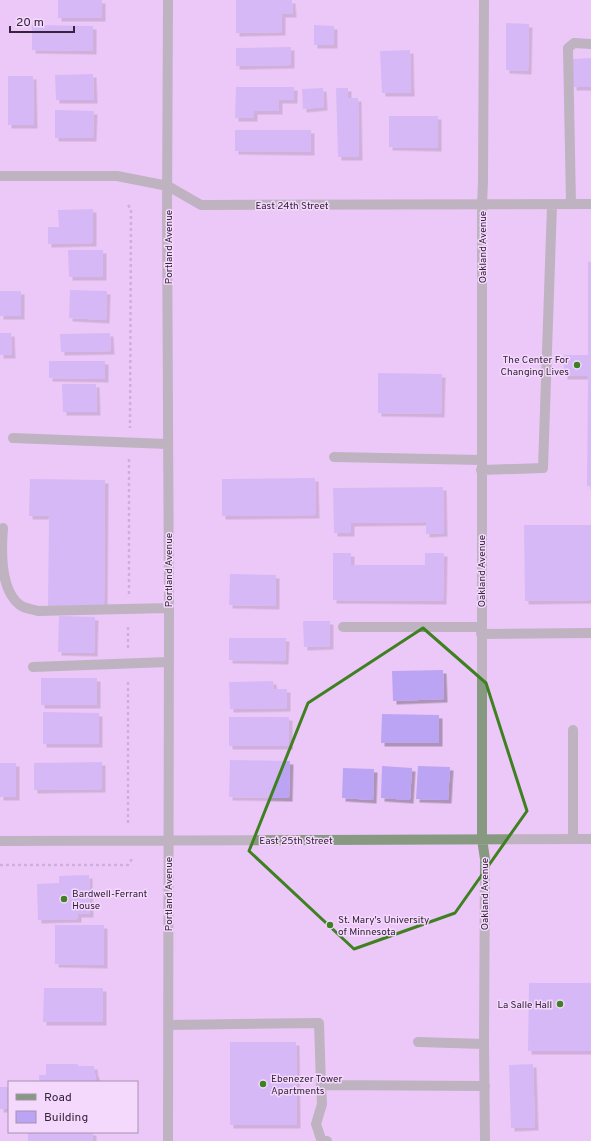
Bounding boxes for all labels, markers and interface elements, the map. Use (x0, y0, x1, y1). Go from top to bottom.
scale bar (10, 8, 74, 34)
text: 20 m (16, 15, 44, 31)
street label: East 24th Street (255, 200, 329, 213)
street label: Portland Avenue (163, 210, 176, 284)
street label: Oakland Avenue (477, 211, 490, 283)
place label: The Center For Changing Lives (501, 354, 569, 379)
marker: The Center For Changing Lives (572, 360, 582, 370)
street label: Portland Avenue (163, 533, 176, 607)
street label: Oakland Avenue (476, 535, 489, 607)
street label: East 25th Street (259, 835, 333, 848)
street label: Portland Avenue (163, 857, 176, 931)
street label: Oakland Avenue (479, 858, 492, 930)
place label: Bardwell-Ferrant House (72, 888, 148, 913)
marker: Bardwell-Ferrant House (59, 894, 69, 904)
place label: St. Mary's University of Minnesota (338, 914, 429, 939)
marker: St. Mary's University of Minnesota (325, 920, 335, 930)
place label: La Salle Hall (497, 999, 552, 1012)
marker: La Salle Hall (555, 999, 565, 1009)
place label: Ebenezer Tower Apartments (271, 1073, 343, 1098)
marker: Ebenezer Tower Apartments (258, 1079, 268, 1089)
legend (8, 1081, 138, 1133)
text: Road (44, 1090, 72, 1106)
text: Building (44, 1110, 88, 1126)

